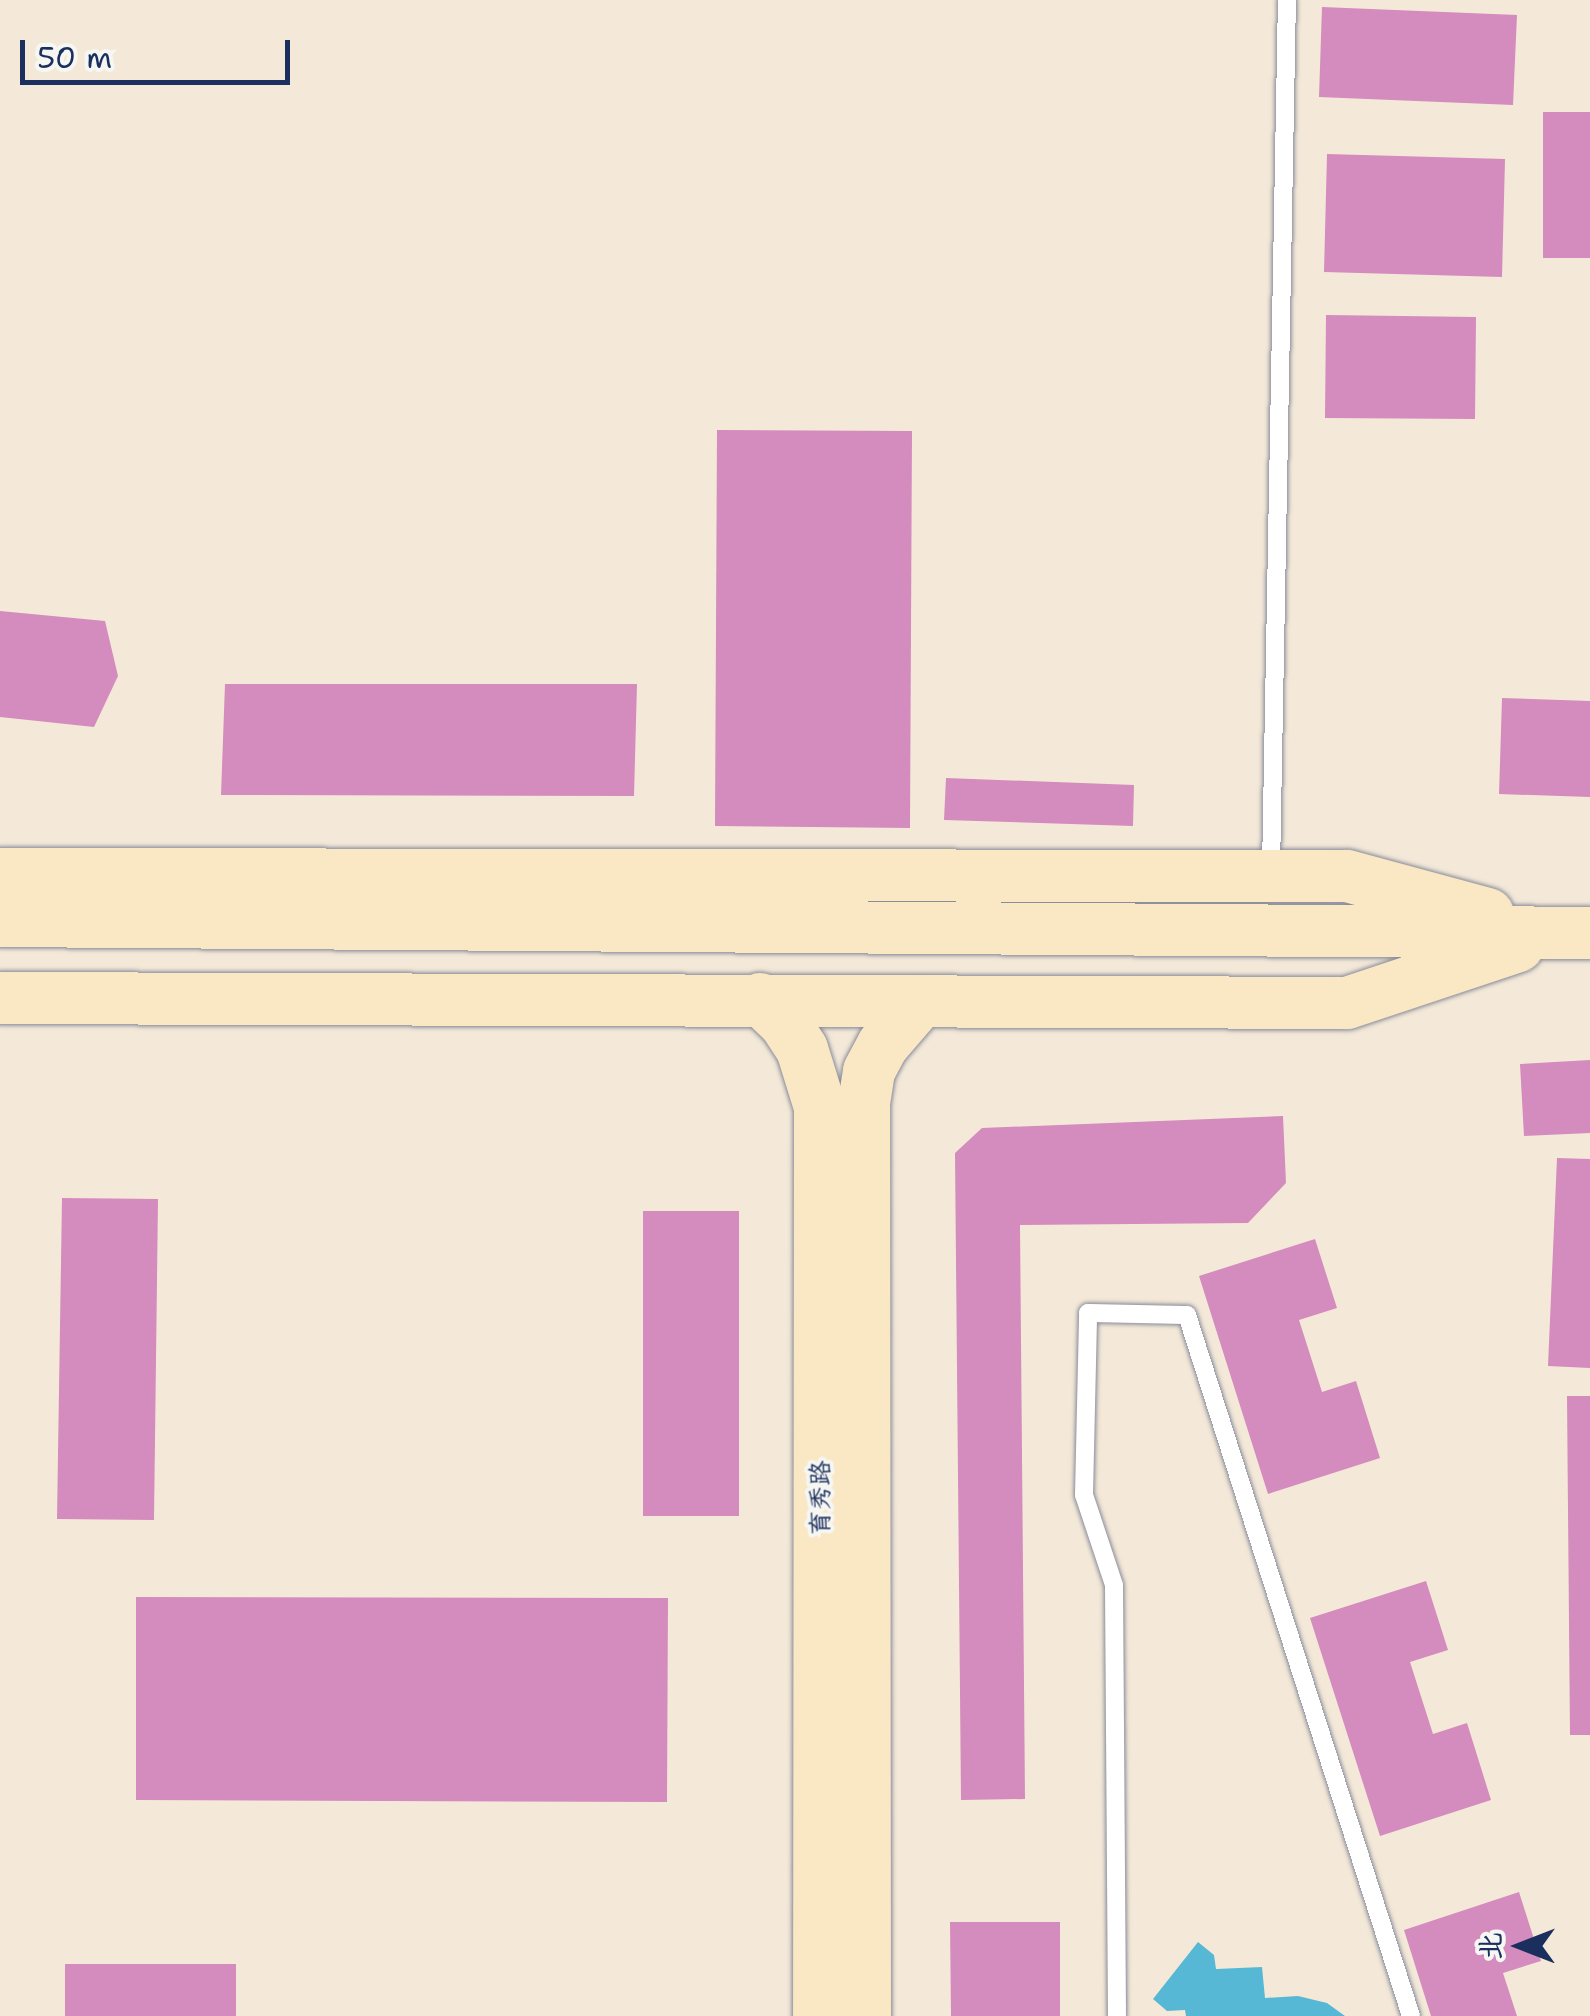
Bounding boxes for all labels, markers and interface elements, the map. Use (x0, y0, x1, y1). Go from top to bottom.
scale bar (25, 20, 295, 82)
text: 50 m (37, 37, 112, 78)
street label: 育秀路 (805, 1461, 835, 1535)
north arrow (1470, 1896, 1570, 1996)
text: 北 (1471, 1932, 1509, 1960)

